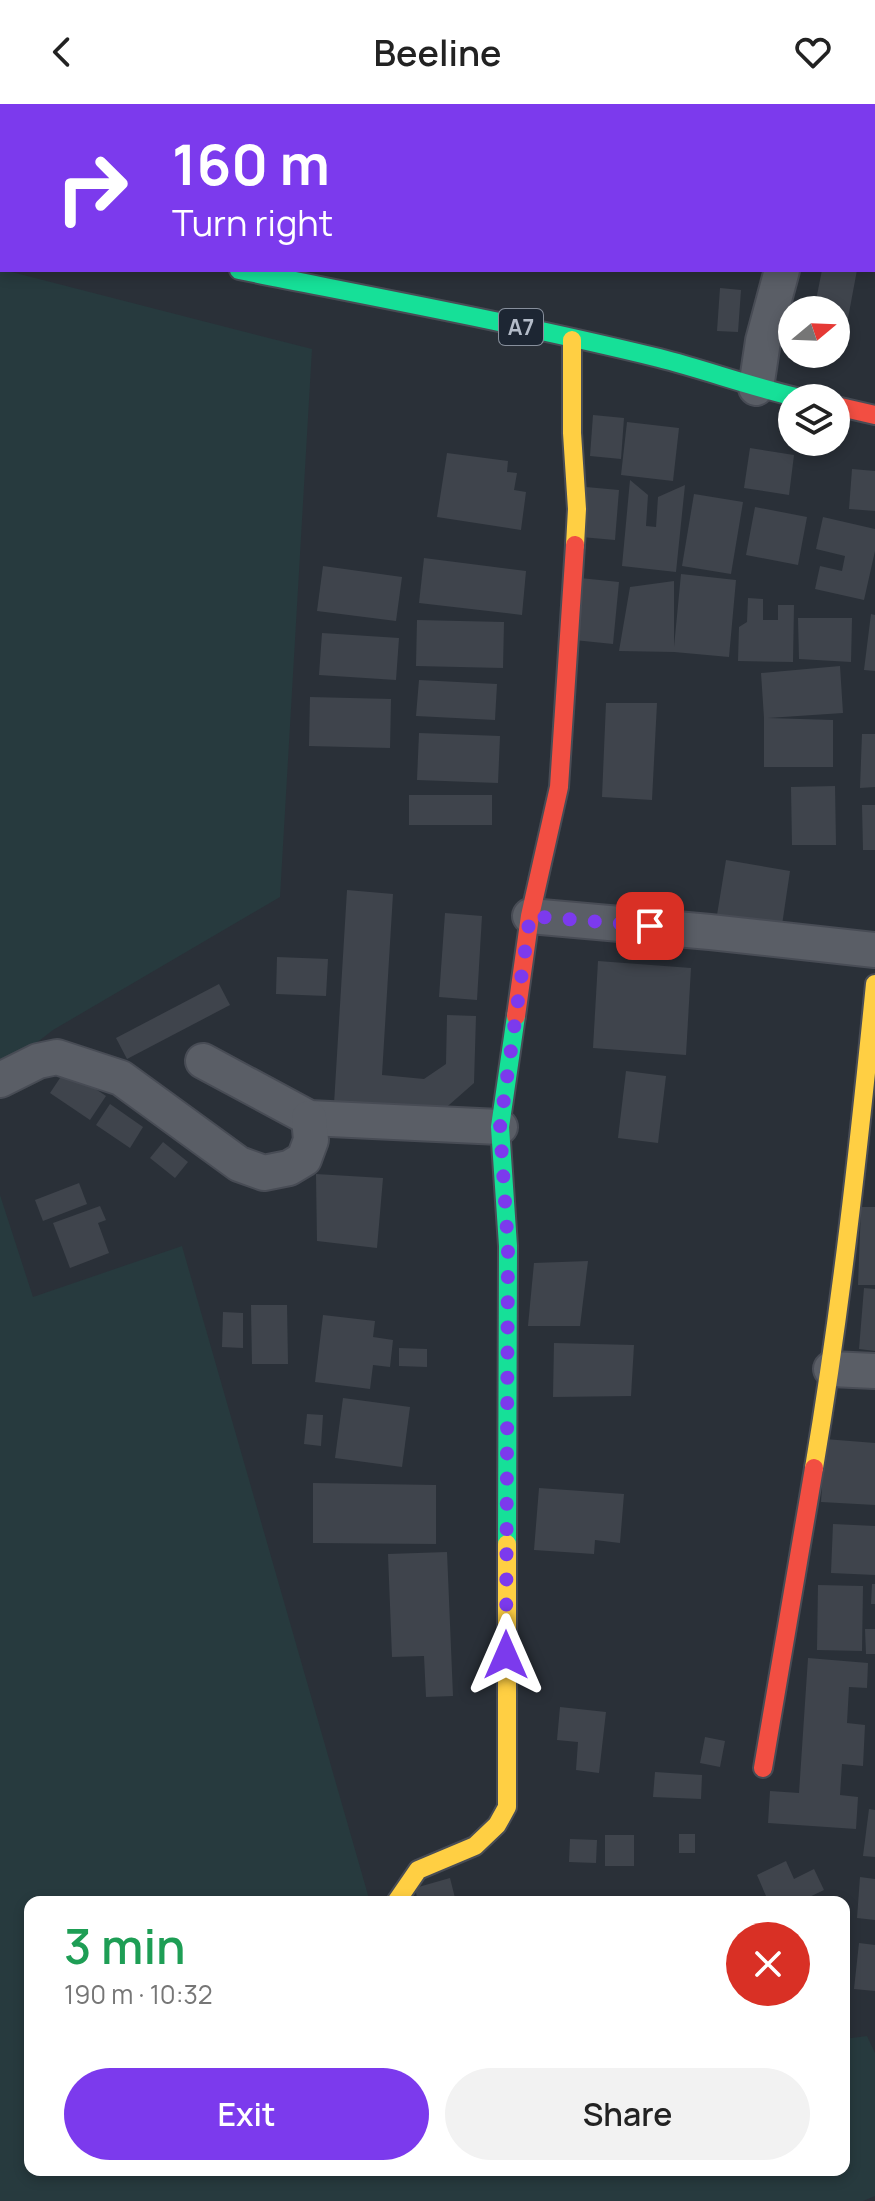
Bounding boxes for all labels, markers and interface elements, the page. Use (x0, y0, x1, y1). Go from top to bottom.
text: Beeline (374, 28, 501, 77)
icon: back (40, 30, 84, 74)
icon: heart (791, 30, 835, 74)
text: 160 m (172, 125, 330, 202)
icon: right (40, 136, 144, 240)
text: Turn right (172, 198, 333, 247)
north arrow (778, 296, 850, 368)
map controls (778, 296, 850, 456)
road number: A7 (499, 309, 543, 345)
button: layers (778, 384, 850, 456)
pin (616, 892, 684, 960)
icon: arrive (628, 904, 672, 948)
position arrow (464, 1613, 548, 1697)
text: 3 min (64, 1913, 186, 1978)
button: close (726, 1922, 810, 2006)
text: 190 m · 10:32 (64, 1976, 213, 2012)
button: Exit (64, 2068, 429, 2160)
button: Share (445, 2068, 810, 2160)

